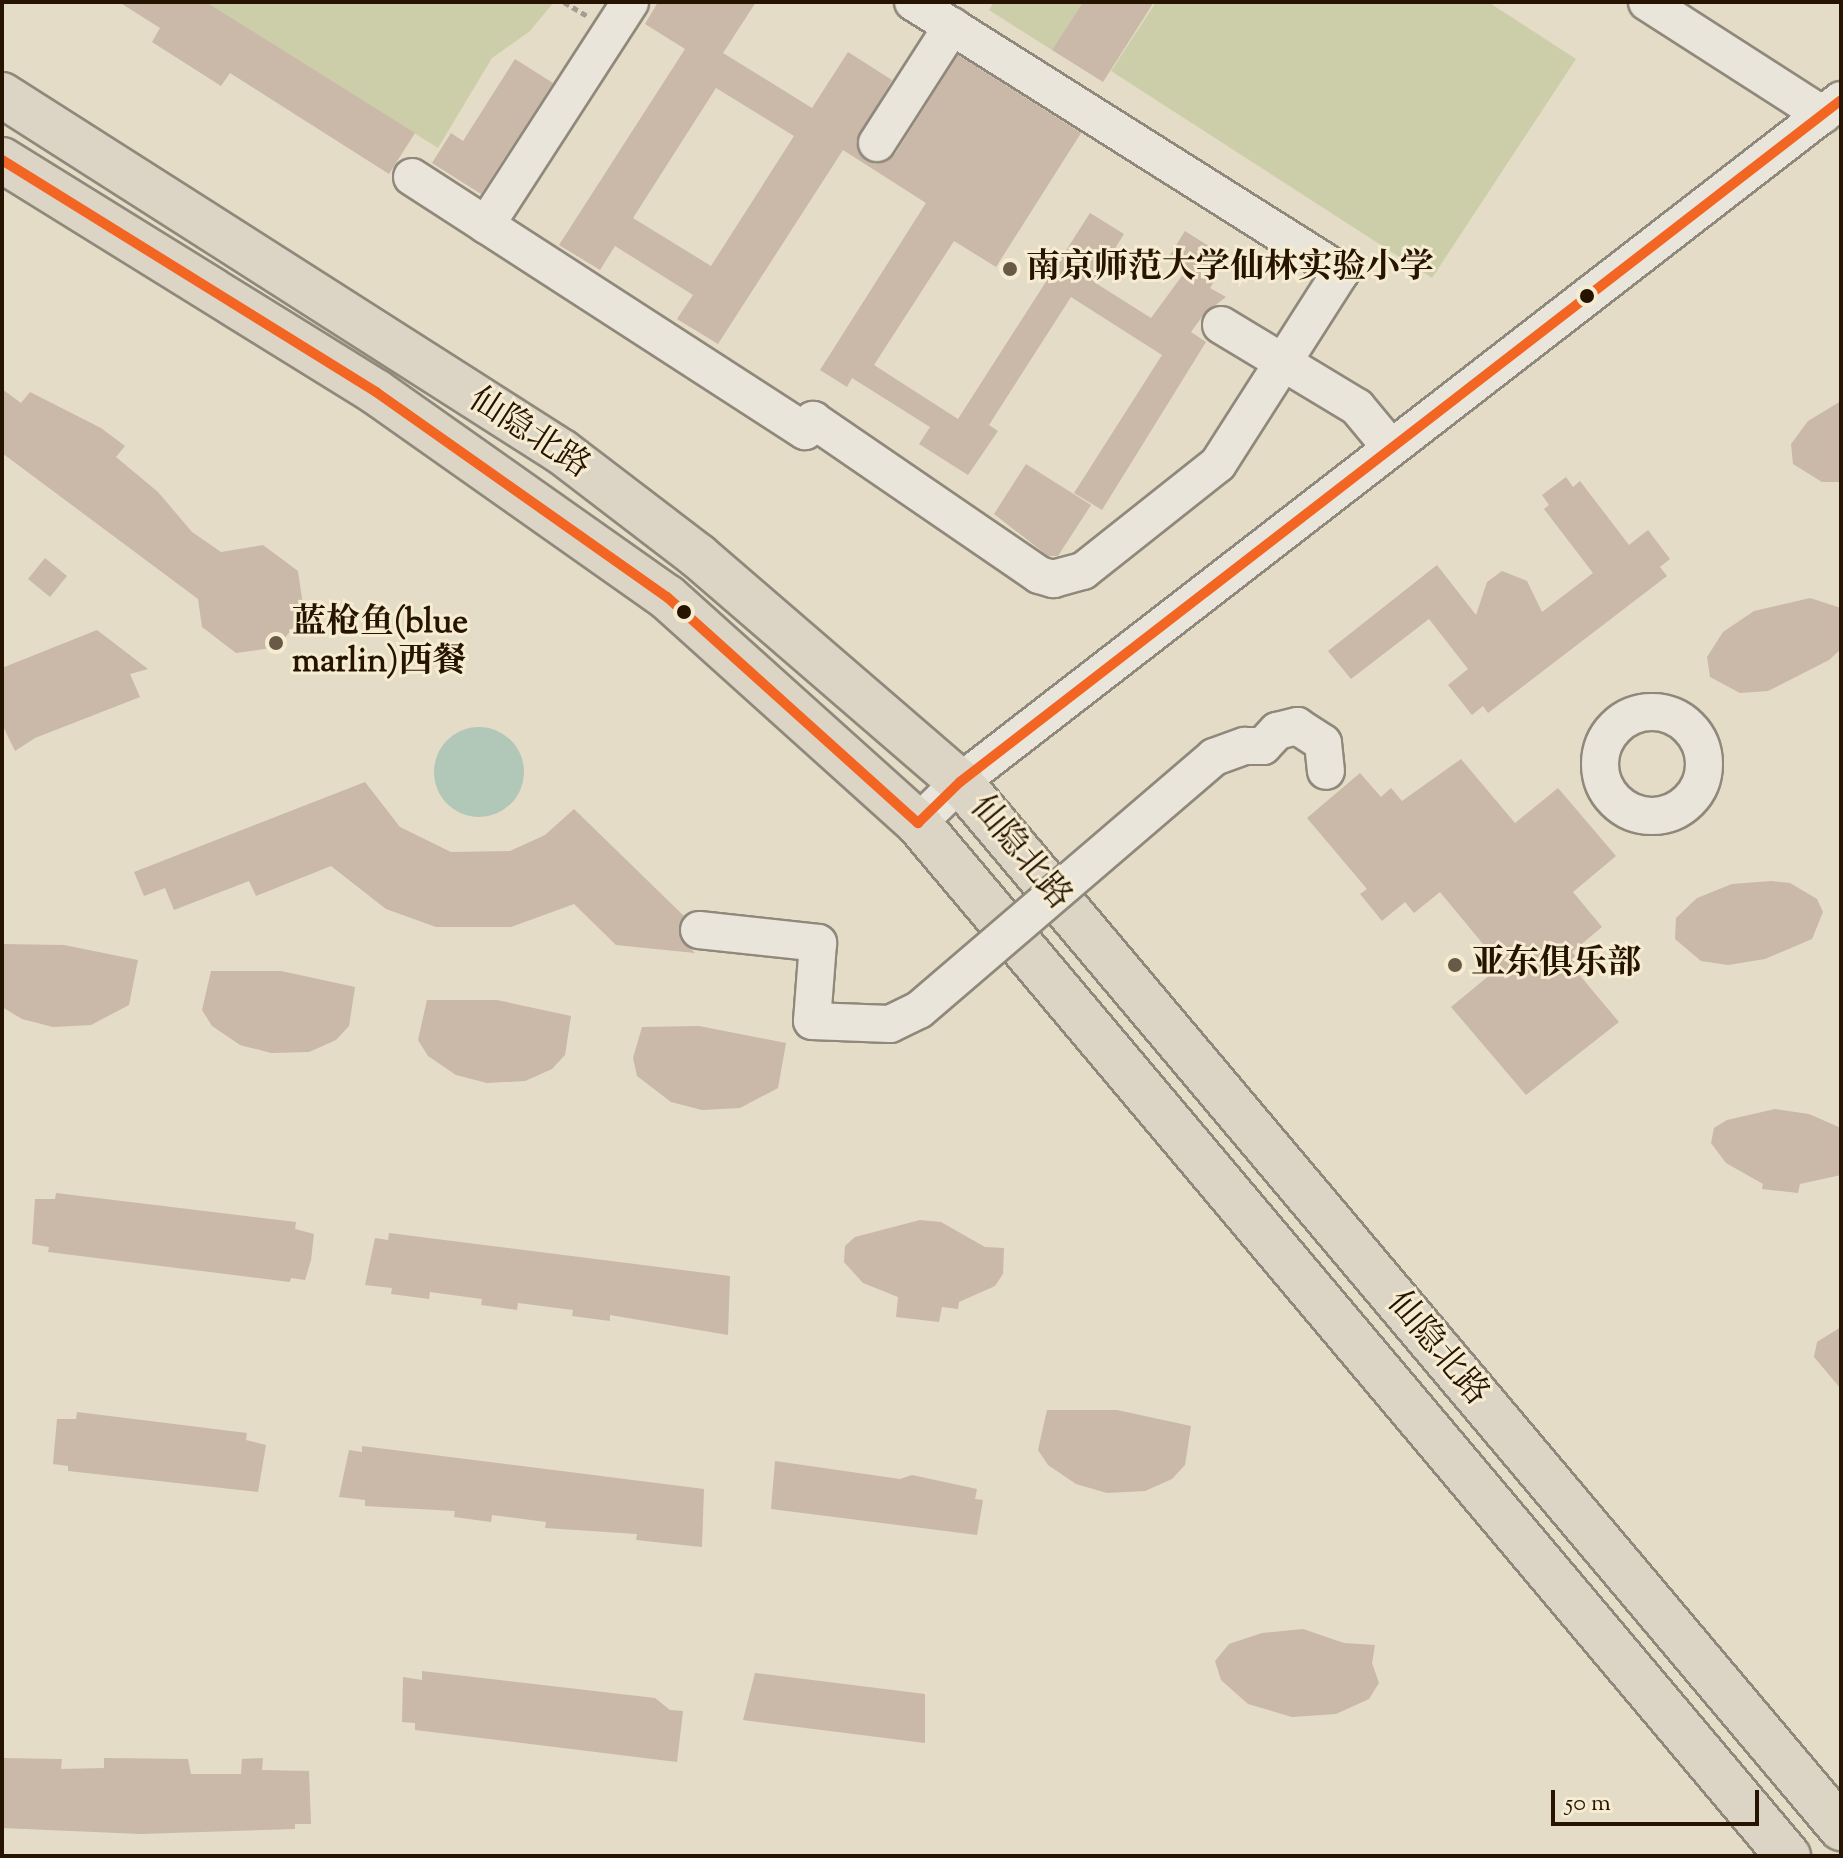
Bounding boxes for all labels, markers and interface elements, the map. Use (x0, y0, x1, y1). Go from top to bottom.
place label: 南京师范大学仙林实验小学 (1026, 249, 1434, 289)
marker: 南京师范大学仙林实验小学 (1001, 260, 1019, 278)
unlabelled marker (1579, 288, 1595, 304)
street label: 仙隐北路 (461, 380, 597, 488)
place label: 蓝枪鱼(blue marlin)西餐 (292, 603, 469, 682)
unlabelled marker (676, 604, 692, 620)
marker: 蓝枪鱼(blue marlin)西餐 (267, 634, 285, 652)
street label: 仙隐北路 (961, 788, 1079, 918)
place label: 亚东俱乐部 (1471, 945, 1641, 985)
marker: 亚东俱乐部 (1446, 956, 1464, 974)
street label: 仙隐北路 (1378, 1284, 1496, 1414)
scale bar (1555, 1774, 1763, 1824)
text: 50 m (1565, 1787, 1611, 1821)

